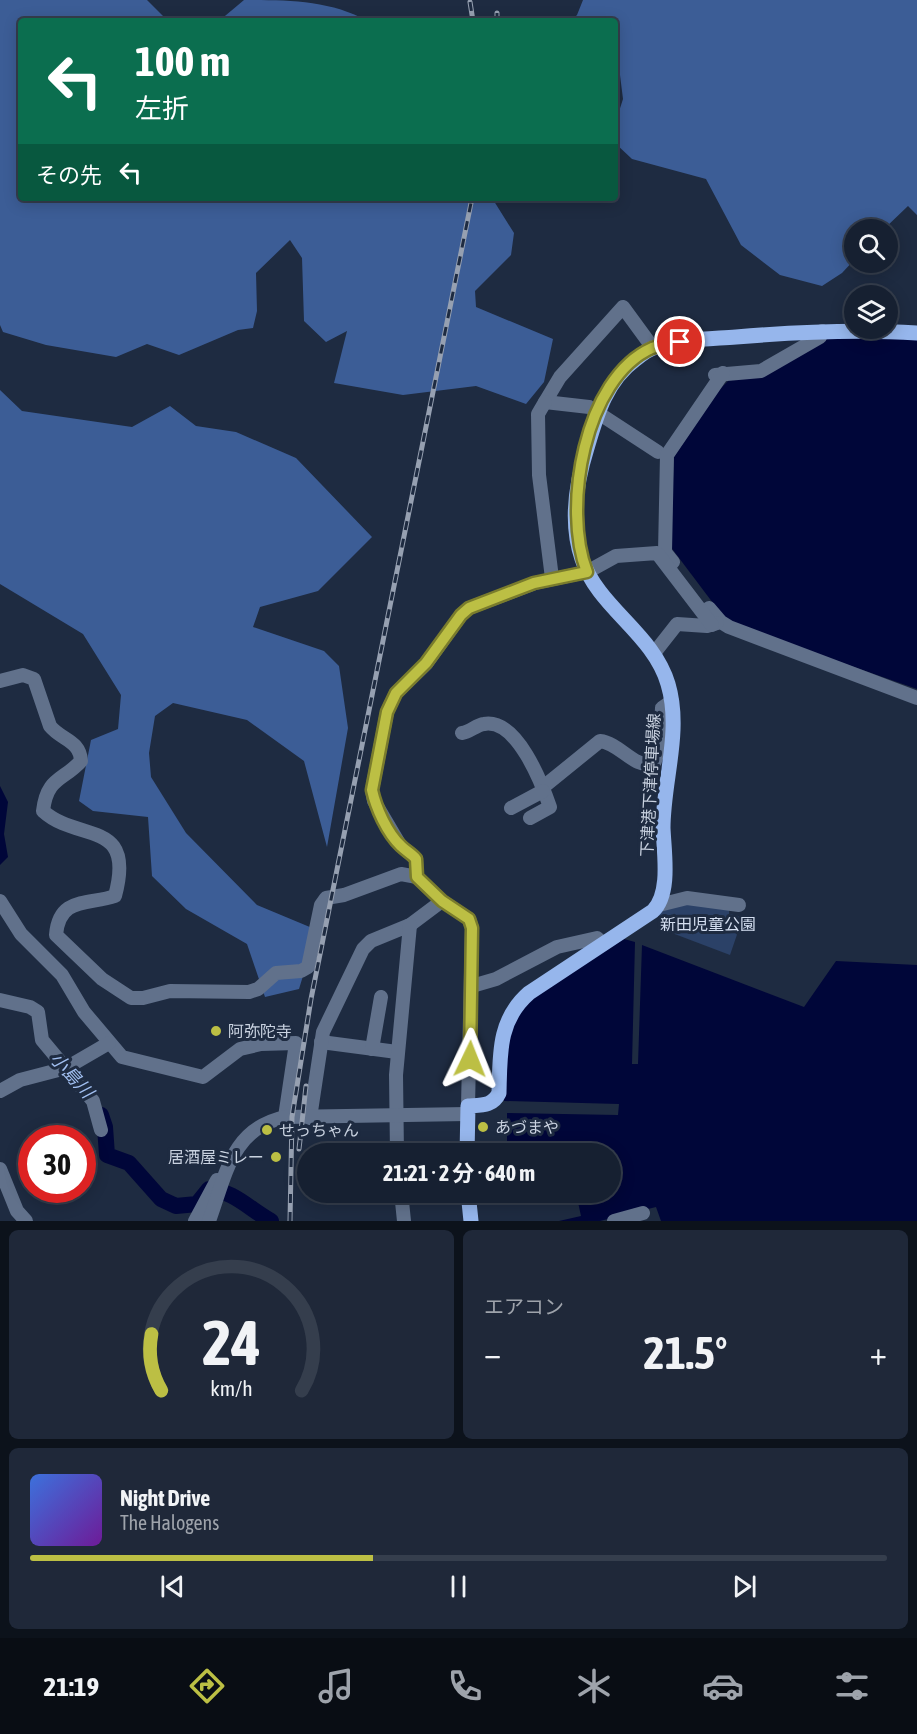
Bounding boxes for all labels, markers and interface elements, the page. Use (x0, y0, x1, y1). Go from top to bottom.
text: 100 m (135, 37, 230, 85)
icon: left (36, 42, 114, 120)
text: 左折 (135, 93, 189, 124)
icon: left (114, 156, 147, 189)
text: その先 (36, 162, 102, 188)
map controls (844, 219, 898, 339)
button: search (844, 219, 898, 273)
button: layers (844, 285, 898, 339)
pin (654, 316, 705, 367)
icon: arrive (663, 325, 696, 358)
street label: 下津港下津停車場線 (637, 713, 663, 857)
park label: 新田児童公園 (660, 915, 756, 933)
place label: 阿弥陀寺 (228, 1022, 292, 1040)
marker: 阿弥陀寺 (209, 1024, 223, 1038)
position arrow (438, 1027, 502, 1091)
water label: 小島川 (46, 1048, 99, 1104)
place label: あづまや (495, 1118, 559, 1136)
marker: あづまや (476, 1120, 490, 1134)
place label: せっちゃん (279, 1121, 359, 1139)
marker: せっちゃん (260, 1123, 274, 1137)
speed limit sign: 30 (18, 1125, 96, 1203)
place label: 居酒屋ミレー (168, 1148, 264, 1166)
marker: 居酒屋ミレー (269, 1150, 283, 1164)
text: 21:21 · 2 分 · 640 m (383, 1160, 535, 1186)
text: エアコン (484, 1295, 564, 1318)
text: 24 (202, 1307, 261, 1378)
text: 21.5° (644, 1327, 727, 1379)
text: − (484, 1334, 501, 1372)
text: + (870, 1334, 887, 1372)
text: km/h (210, 1377, 253, 1402)
text: Night Drive (120, 1485, 210, 1511)
text: The Halogens (120, 1511, 219, 1534)
icon: previous (156, 1570, 189, 1603)
icon: pause (442, 1570, 475, 1603)
icon: next (728, 1570, 761, 1603)
icon: directions (186, 1665, 228, 1707)
icon: music (315, 1665, 357, 1707)
icon: phone (444, 1665, 486, 1707)
icon: climate (573, 1665, 615, 1707)
icon: car (702, 1665, 744, 1707)
icon: filters (831, 1665, 873, 1707)
text: 21:19 (44, 1671, 99, 1702)

